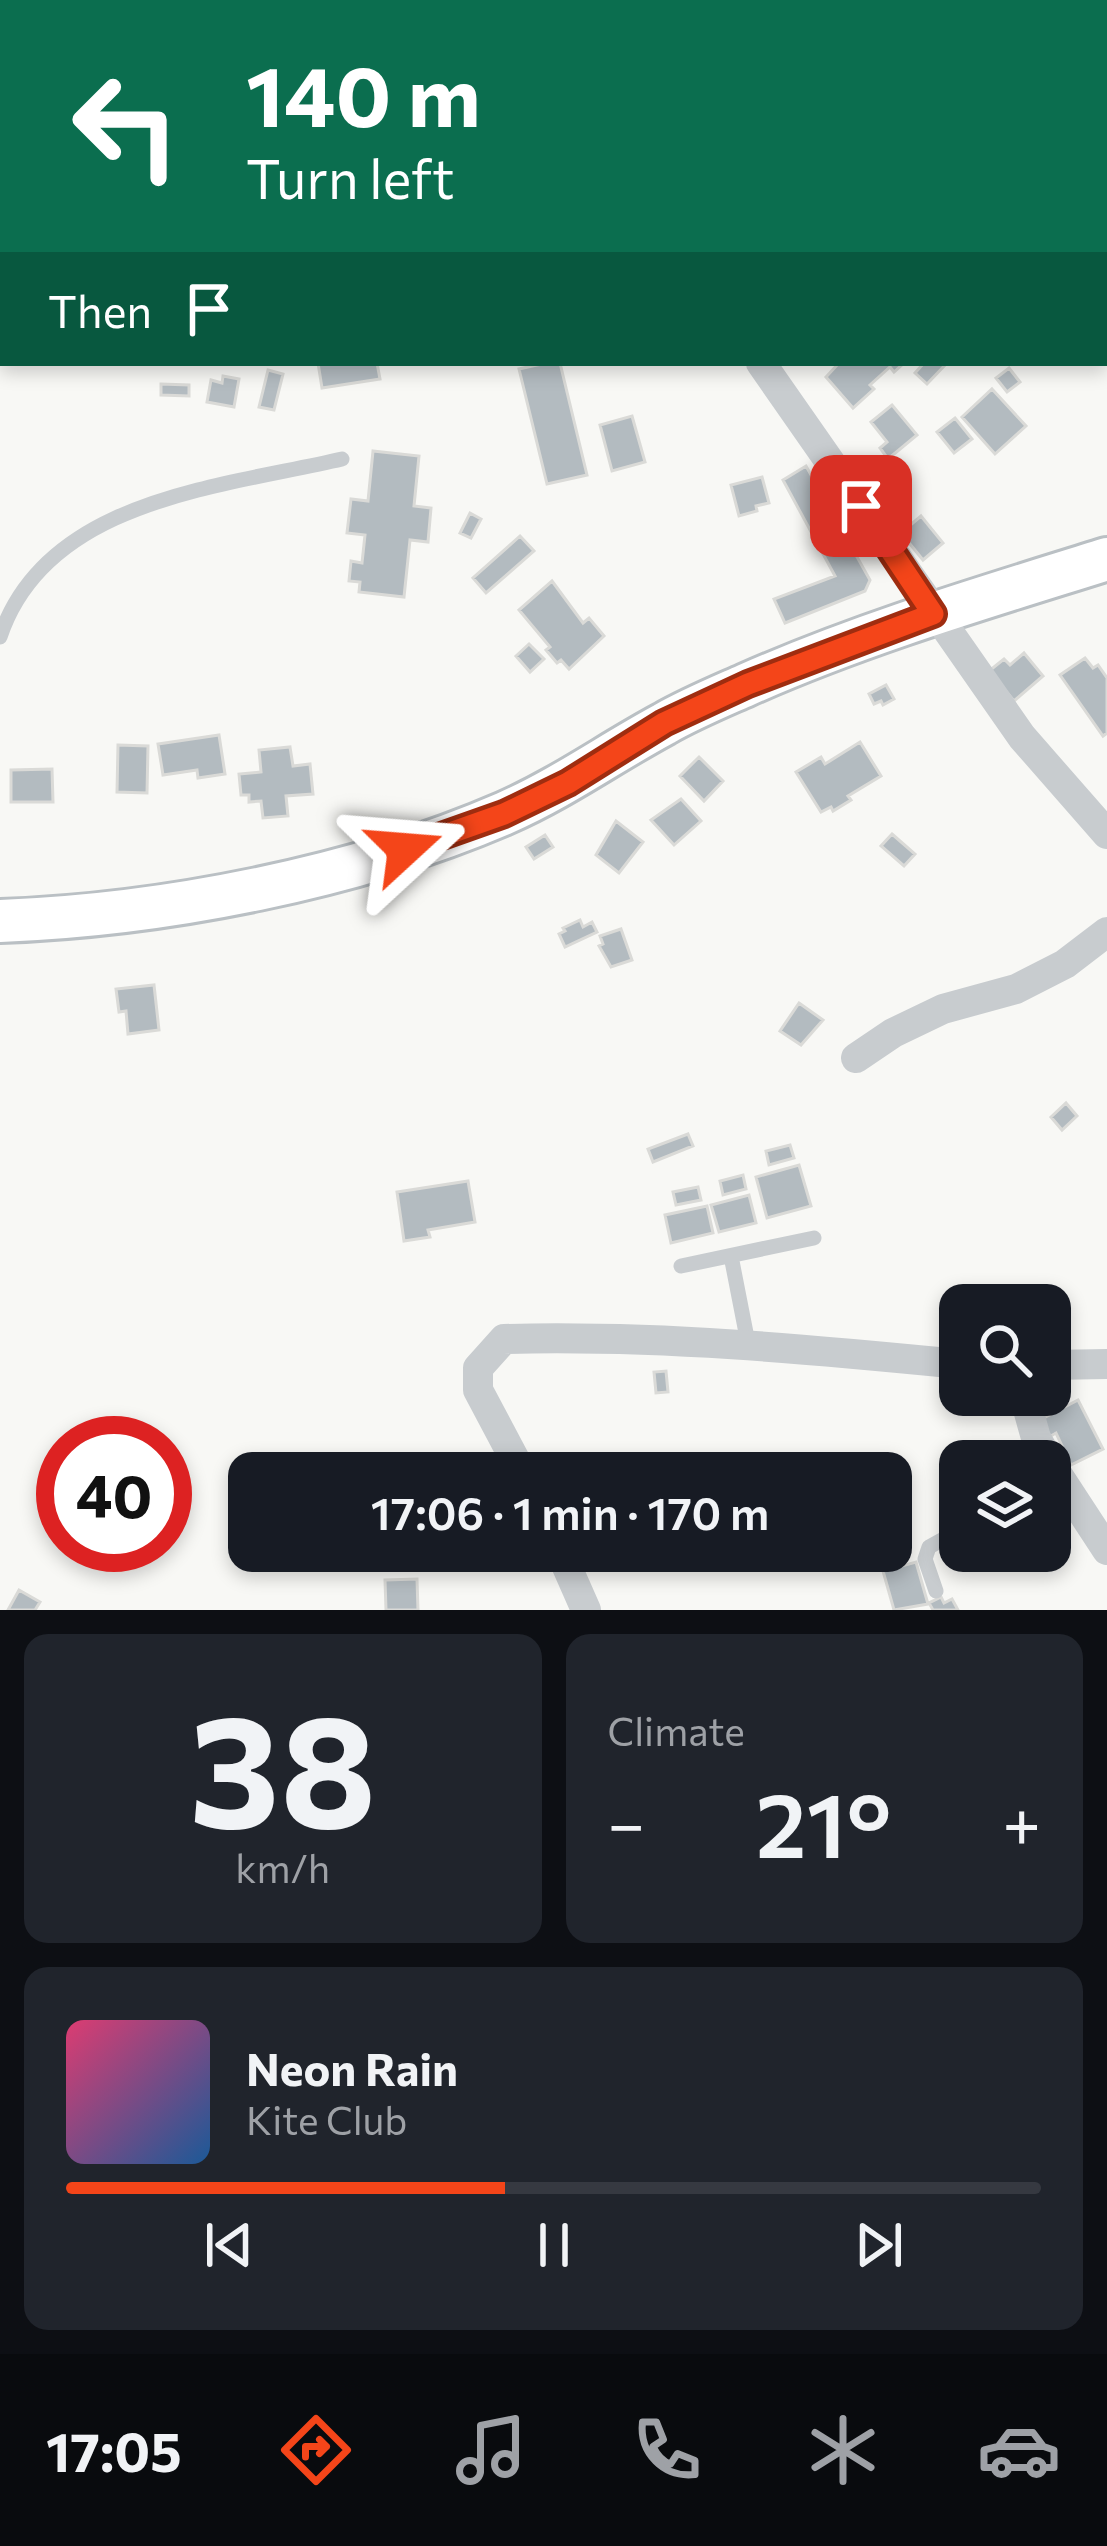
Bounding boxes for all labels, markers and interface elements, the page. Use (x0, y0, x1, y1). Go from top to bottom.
text: 140 m (246, 42, 481, 144)
icon: left (48, 48, 204, 204)
text: Turn left (246, 144, 454, 210)
icon: arrive (176, 276, 242, 342)
text: Then (48, 282, 152, 337)
pin (810, 455, 912, 557)
icon: arrive (828, 473, 894, 539)
position arrow (342, 786, 468, 912)
map controls (939, 1284, 1071, 1572)
button: search (939, 1284, 1071, 1416)
speed limit sign: 40 (36, 1416, 192, 1572)
button: layers (939, 1440, 1071, 1572)
text: 17:06 · 1 min · 170 m (371, 1484, 769, 1539)
text: 38 (189, 1669, 376, 1860)
text: Climate (608, 1706, 745, 1754)
text: 21° (756, 1766, 891, 1877)
text: − (608, 1781, 645, 1862)
text: + (1002, 1781, 1041, 1862)
text: km/h (235, 1843, 330, 1891)
text: Neon Rain (246, 2040, 458, 2095)
text: Kite Club (246, 2095, 407, 2143)
icon: previous (196, 2212, 262, 2278)
icon: pause (521, 2212, 587, 2278)
icon: next (846, 2212, 912, 2278)
icon: directions (274, 2408, 358, 2492)
icon: music (449, 2408, 533, 2492)
icon: phone (625, 2408, 709, 2492)
icon: climate (801, 2408, 885, 2492)
icon: car (977, 2408, 1061, 2492)
text: 17:05 (46, 2417, 182, 2483)

